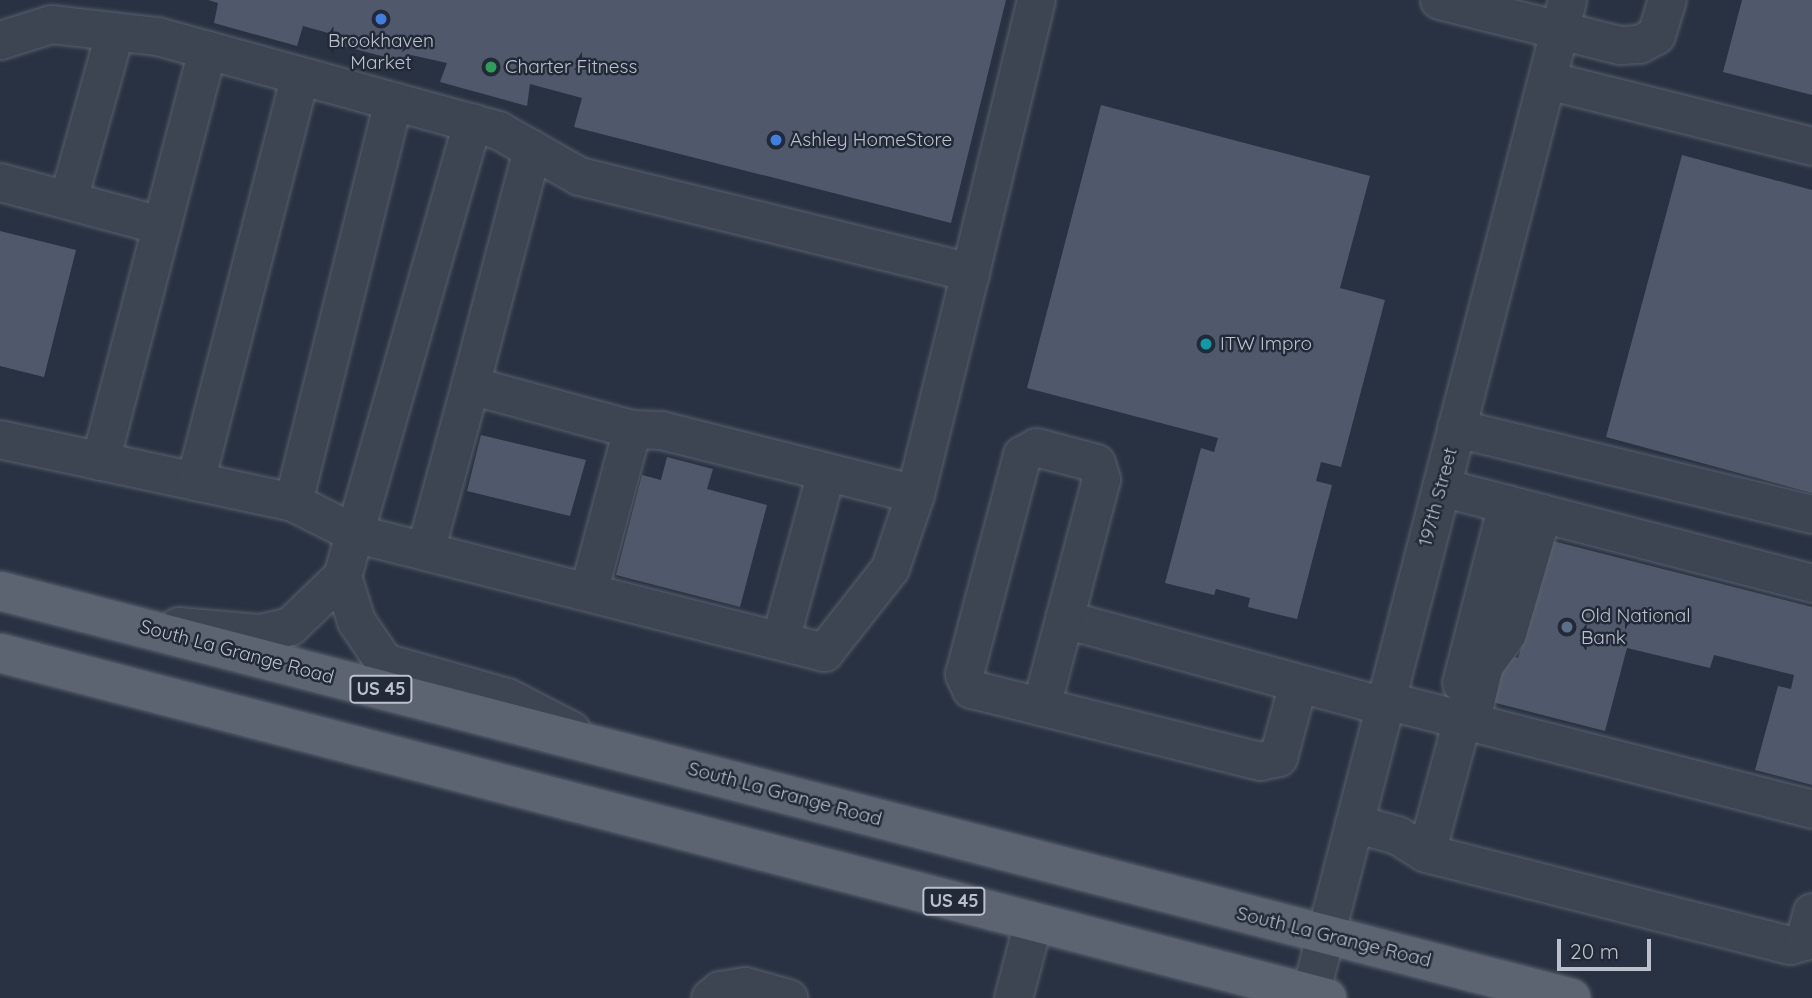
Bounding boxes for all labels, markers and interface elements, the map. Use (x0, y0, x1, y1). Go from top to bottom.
marker: Brookhaven Market (373, 11, 389, 27)
place label: Brookhaven Market (328, 30, 434, 74)
place label: Charter Fitness (505, 56, 637, 78)
marker: Charter Fitness (483, 59, 499, 75)
place label: Ashley HomeStore (790, 129, 952, 151)
marker: Ashley HomeStore (768, 132, 784, 148)
place label: ITW Impro (1220, 333, 1312, 355)
marker: ITW Impro (1198, 336, 1214, 352)
street label: 197th Street (1414, 445, 1462, 549)
place label: Old National Bank (1581, 605, 1691, 649)
street label: South La Grange Road (138, 615, 336, 689)
marker: Old National Bank (1559, 619, 1575, 635)
road number: US 45 (348, 674, 414, 704)
street label: South La Grange Road (686, 757, 884, 831)
road number: US 45 (921, 887, 987, 916)
street label: South La Grange Road (1234, 902, 1434, 972)
scale bar (1560, 925, 1654, 969)
text: 20 m (1570, 938, 1619, 964)

